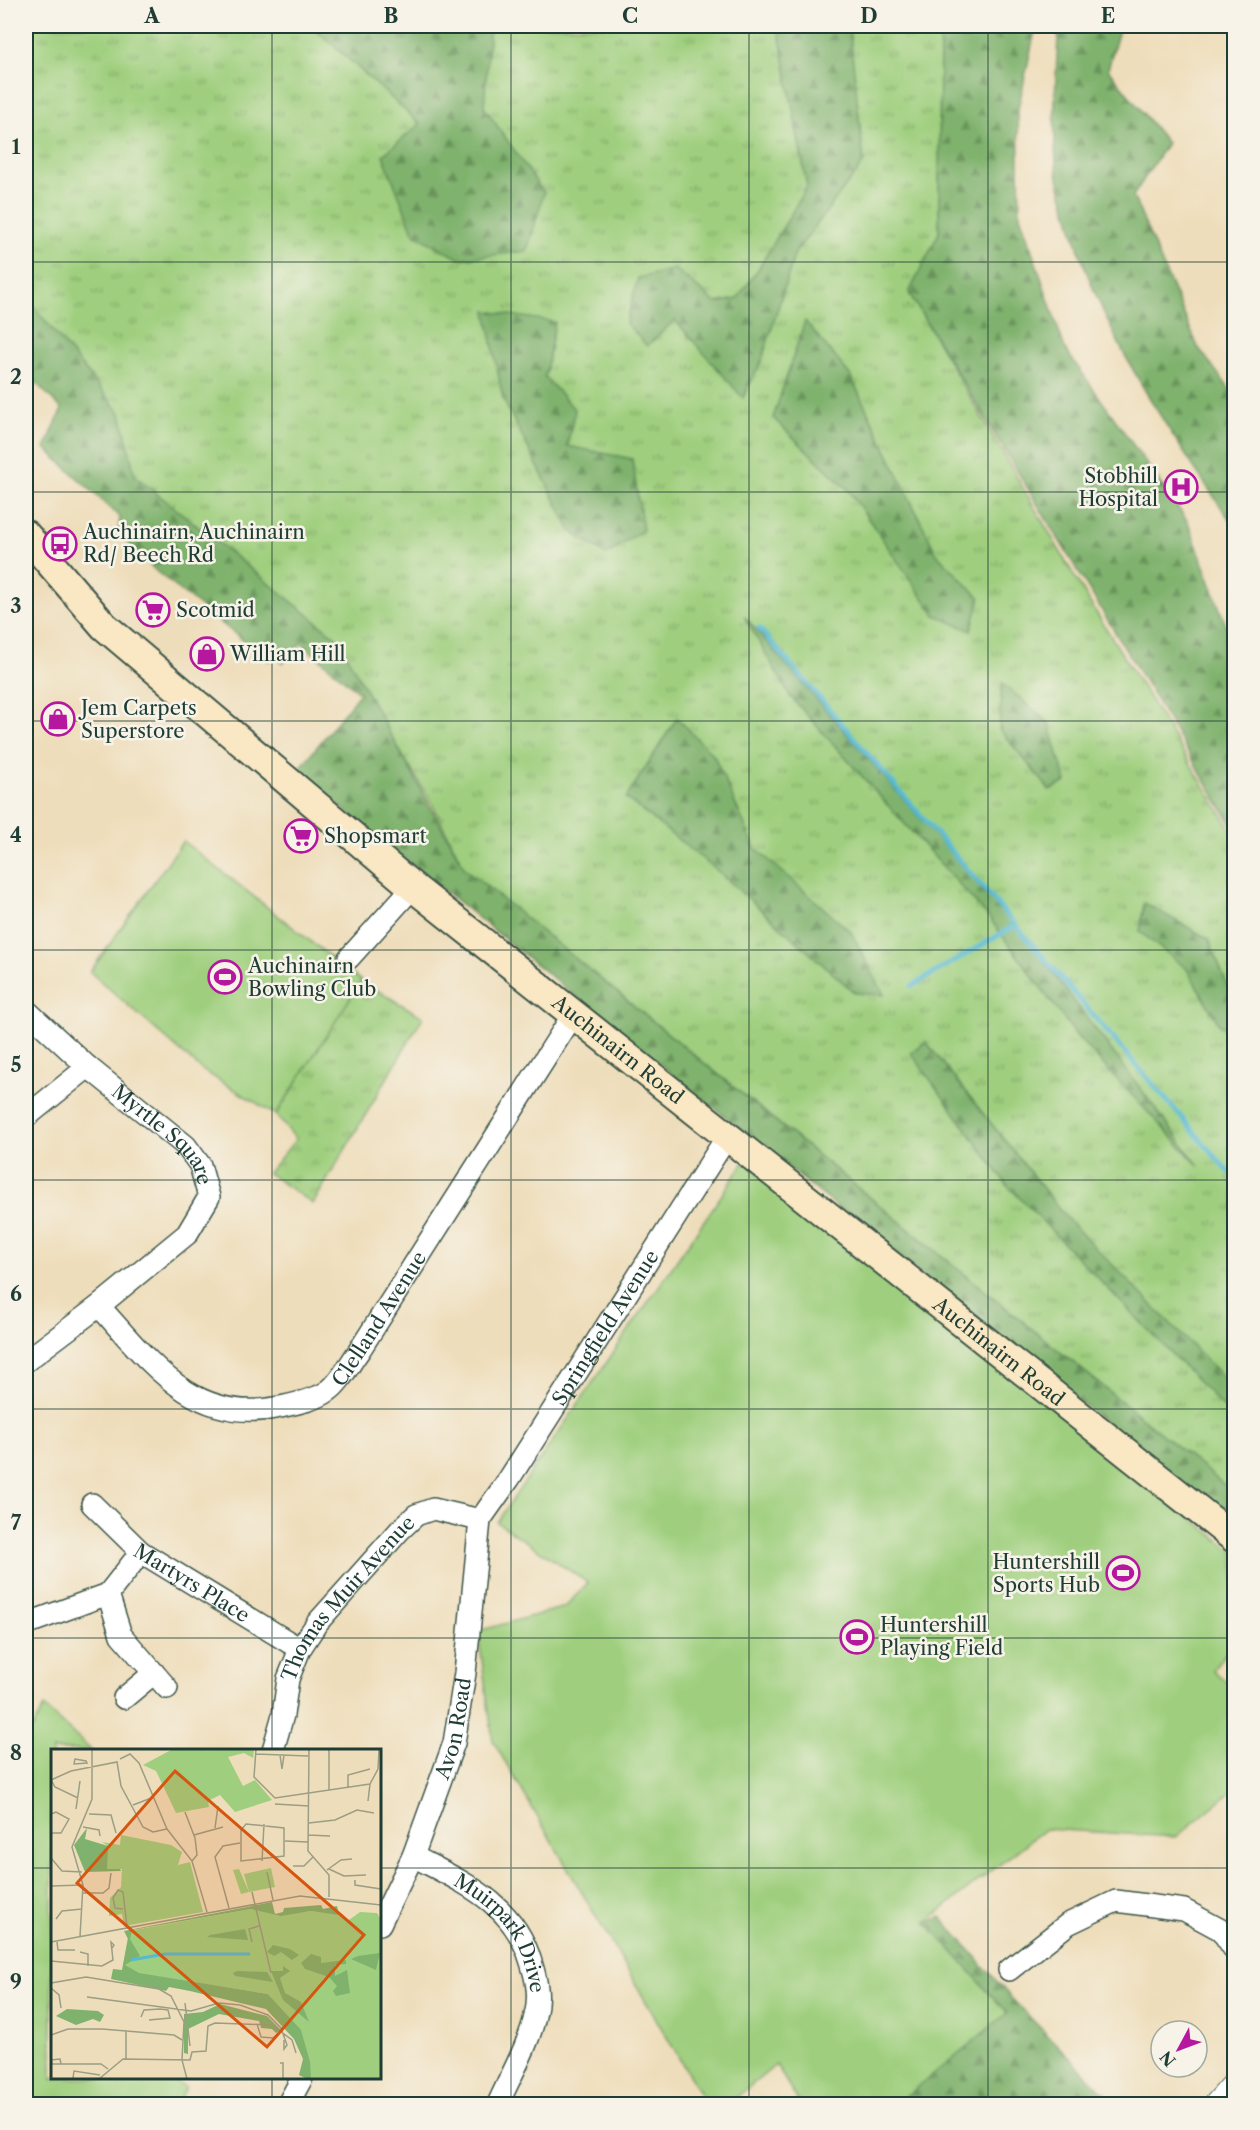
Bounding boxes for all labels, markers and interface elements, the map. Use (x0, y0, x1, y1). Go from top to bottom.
text: A (143, 4, 160, 28)
text: B (384, 4, 399, 28)
text: C (622, 4, 638, 28)
text: D (860, 4, 878, 28)
text: E (1101, 4, 1115, 28)
text: 1 (12, 135, 21, 159)
text: 2 (10, 365, 22, 389)
place label: Stobhill Hospital (1078, 464, 1158, 511)
hospital icon: Stobhill Hospital (1163, 469, 1199, 505)
place label: Auchinairn, Auchinairn Rd/ Beech Rd (82, 520, 305, 567)
bus stop icon: Auchinairn, Auchinairn Rd/ Beech Rd (42, 526, 78, 562)
supermarket icon: Scotmid (135, 592, 171, 628)
text: 3 (10, 594, 22, 618)
place label: Scotmid (176, 598, 255, 622)
shop icon: William Hill (189, 636, 225, 672)
place label: William Hill (229, 642, 346, 666)
place label: Jem Carpets Superstore (78, 696, 197, 743)
shop icon: Jem Carpets Superstore (40, 701, 76, 737)
supermarket icon: Shopsmart (283, 818, 319, 854)
text: 4 (10, 823, 22, 847)
place label: Shopsmart (324, 824, 426, 848)
place label: Auchinairn Bowling Club (247, 954, 376, 1001)
sports icon: Auchinairn Bowling Club (207, 959, 243, 995)
street label: Auchinairn Road (547, 990, 689, 1109)
text: 5 (10, 1053, 22, 1077)
street label: Myrtle Square (107, 1079, 217, 1187)
street label: Springfield Avenue (547, 1246, 664, 1410)
street label: Clelland Avenue (327, 1247, 431, 1391)
text: 6 (10, 1282, 22, 1306)
street label: Auchinairn Road (928, 1292, 1069, 1411)
street label: Thomas Muir Avenue (276, 1510, 420, 1685)
text: 7 (11, 1511, 22, 1535)
street label: Martyrs Place (129, 1539, 254, 1627)
place label: Huntershill Sports Hub (992, 1550, 1100, 1597)
sports icon: Huntershill Sports Hub (1105, 1555, 1141, 1591)
place label: Huntershill Playing Field (880, 1613, 1003, 1660)
sports icon: Huntershill Playing Field (839, 1619, 875, 1655)
street label: Avon Road (430, 1676, 476, 1783)
text: 8 (10, 1741, 22, 1765)
inset map (51, 1749, 381, 2079)
street label: Muirpark Drive (450, 1868, 550, 1994)
text: 9 (10, 1970, 22, 1994)
north arrow (1149, 2019, 1209, 2079)
text: N (1156, 2047, 1180, 2071)

